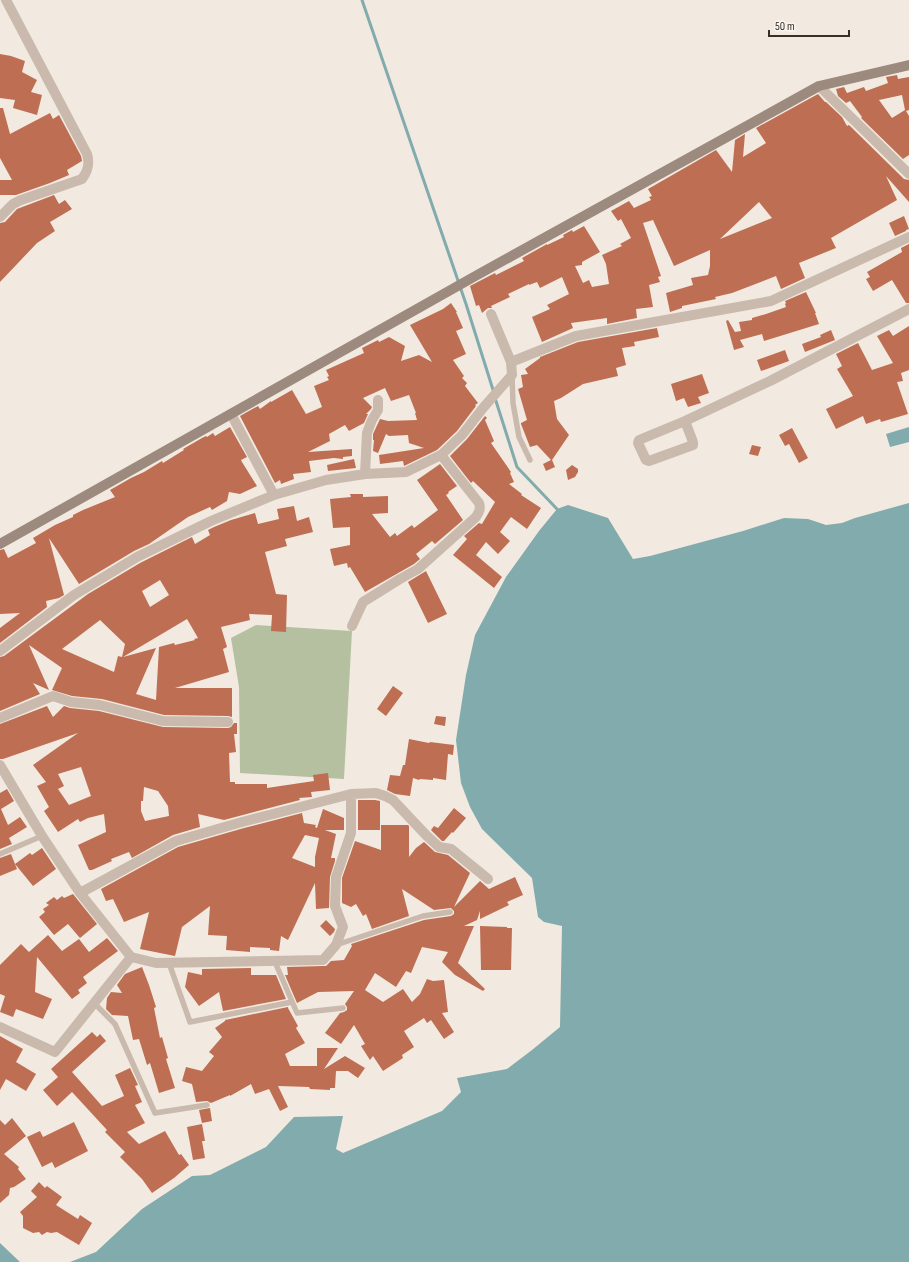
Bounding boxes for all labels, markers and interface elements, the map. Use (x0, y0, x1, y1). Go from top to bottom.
scale bar (769, 12, 849, 38)
text: 50 m (775, 19, 795, 34)

